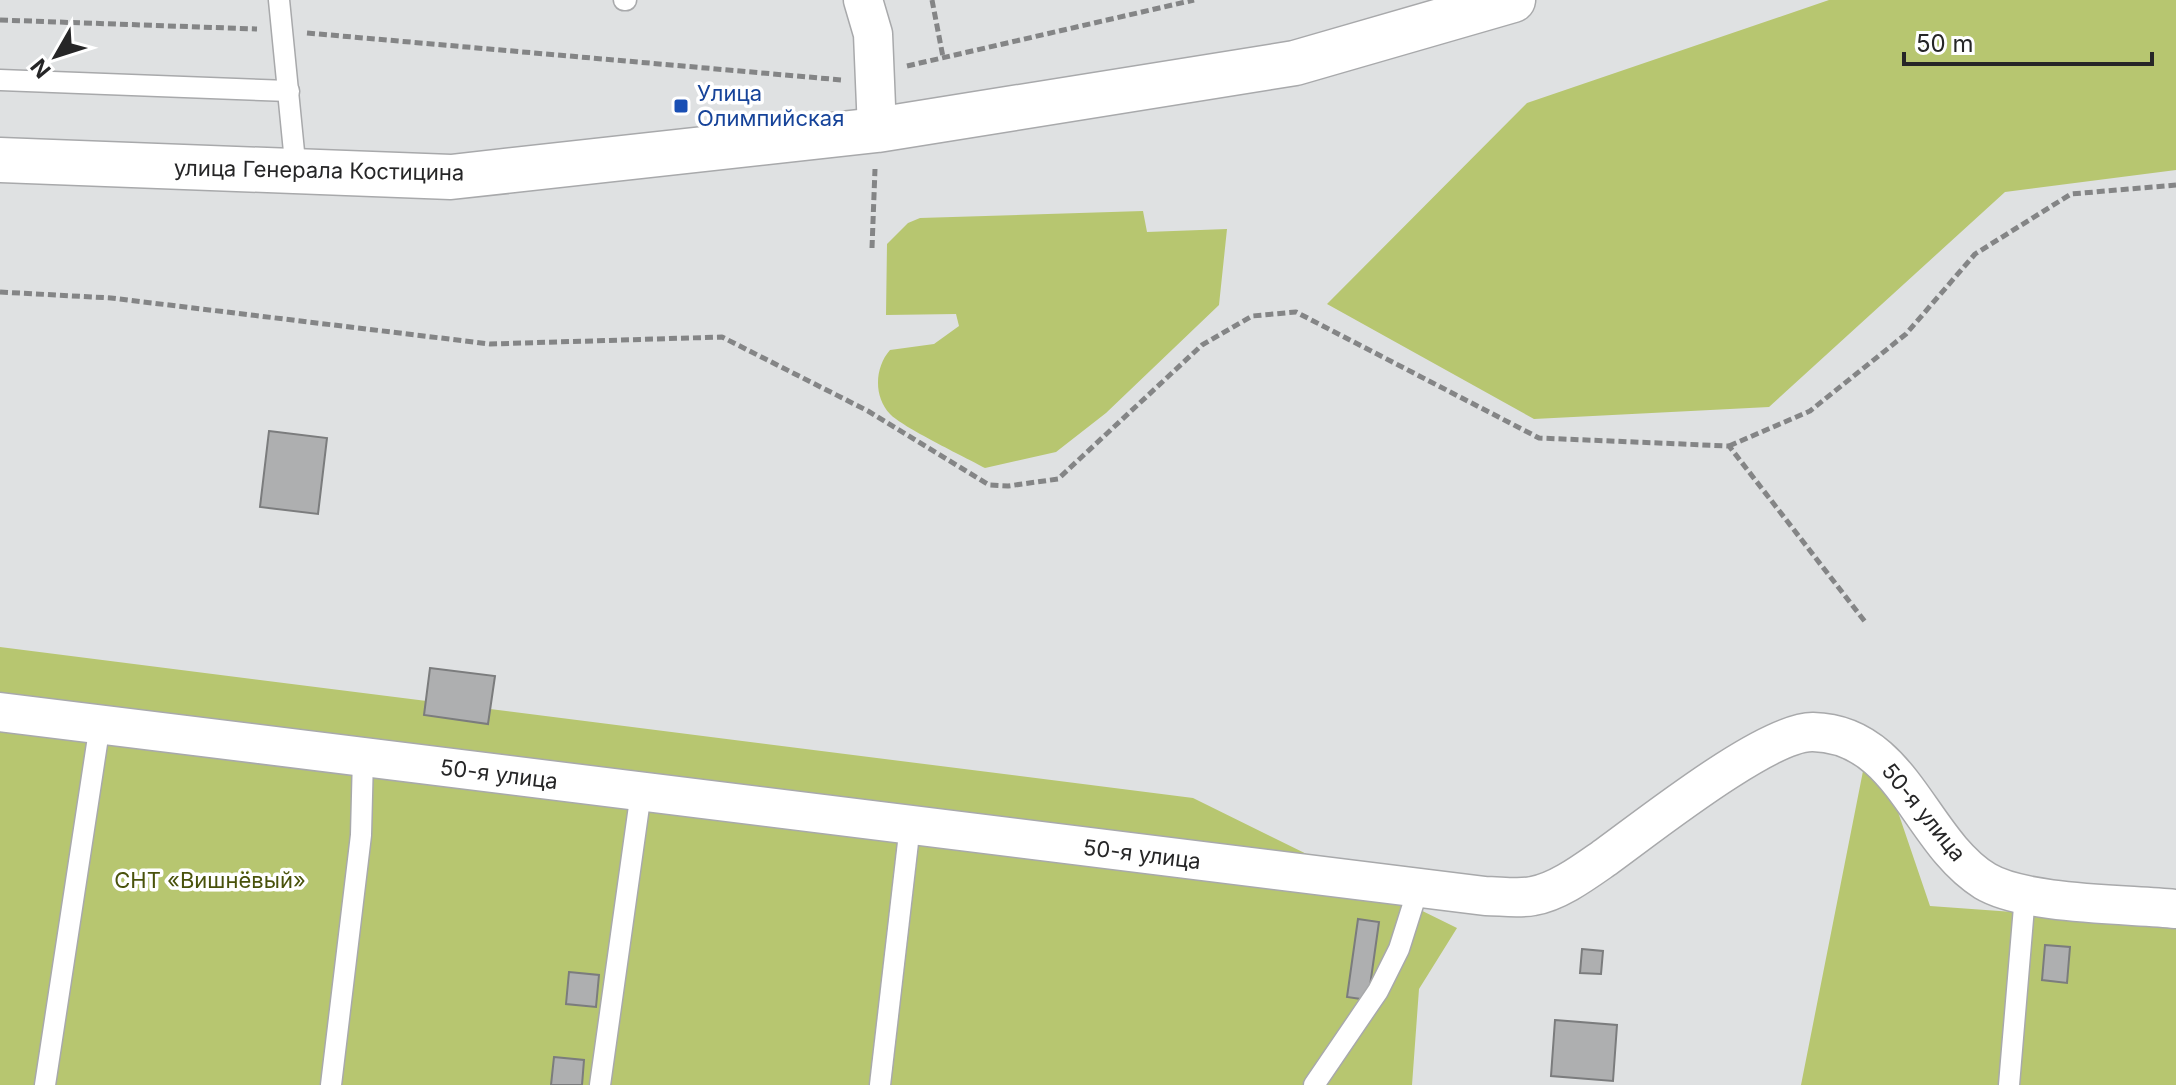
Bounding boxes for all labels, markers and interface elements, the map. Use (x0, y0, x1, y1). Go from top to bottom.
north arrow (16, 16, 96, 96)
scale bar (1904, 16, 2152, 66)
text: 50 m (1916, 29, 1974, 58)
text: N (25, 54, 56, 83)
place label: Улица Олимпийская (697, 80, 844, 131)
marker: Улица Олимпийская (672, 97, 690, 115)
street label: улица Генерала Костицина (174, 154, 464, 186)
street label: 50-я улица (439, 754, 559, 794)
street label: 50-я улица (1877, 758, 1971, 866)
street label: 50-я улица (1082, 834, 1202, 874)
park label: СНТ «Вишнёвый» (114, 867, 306, 893)

